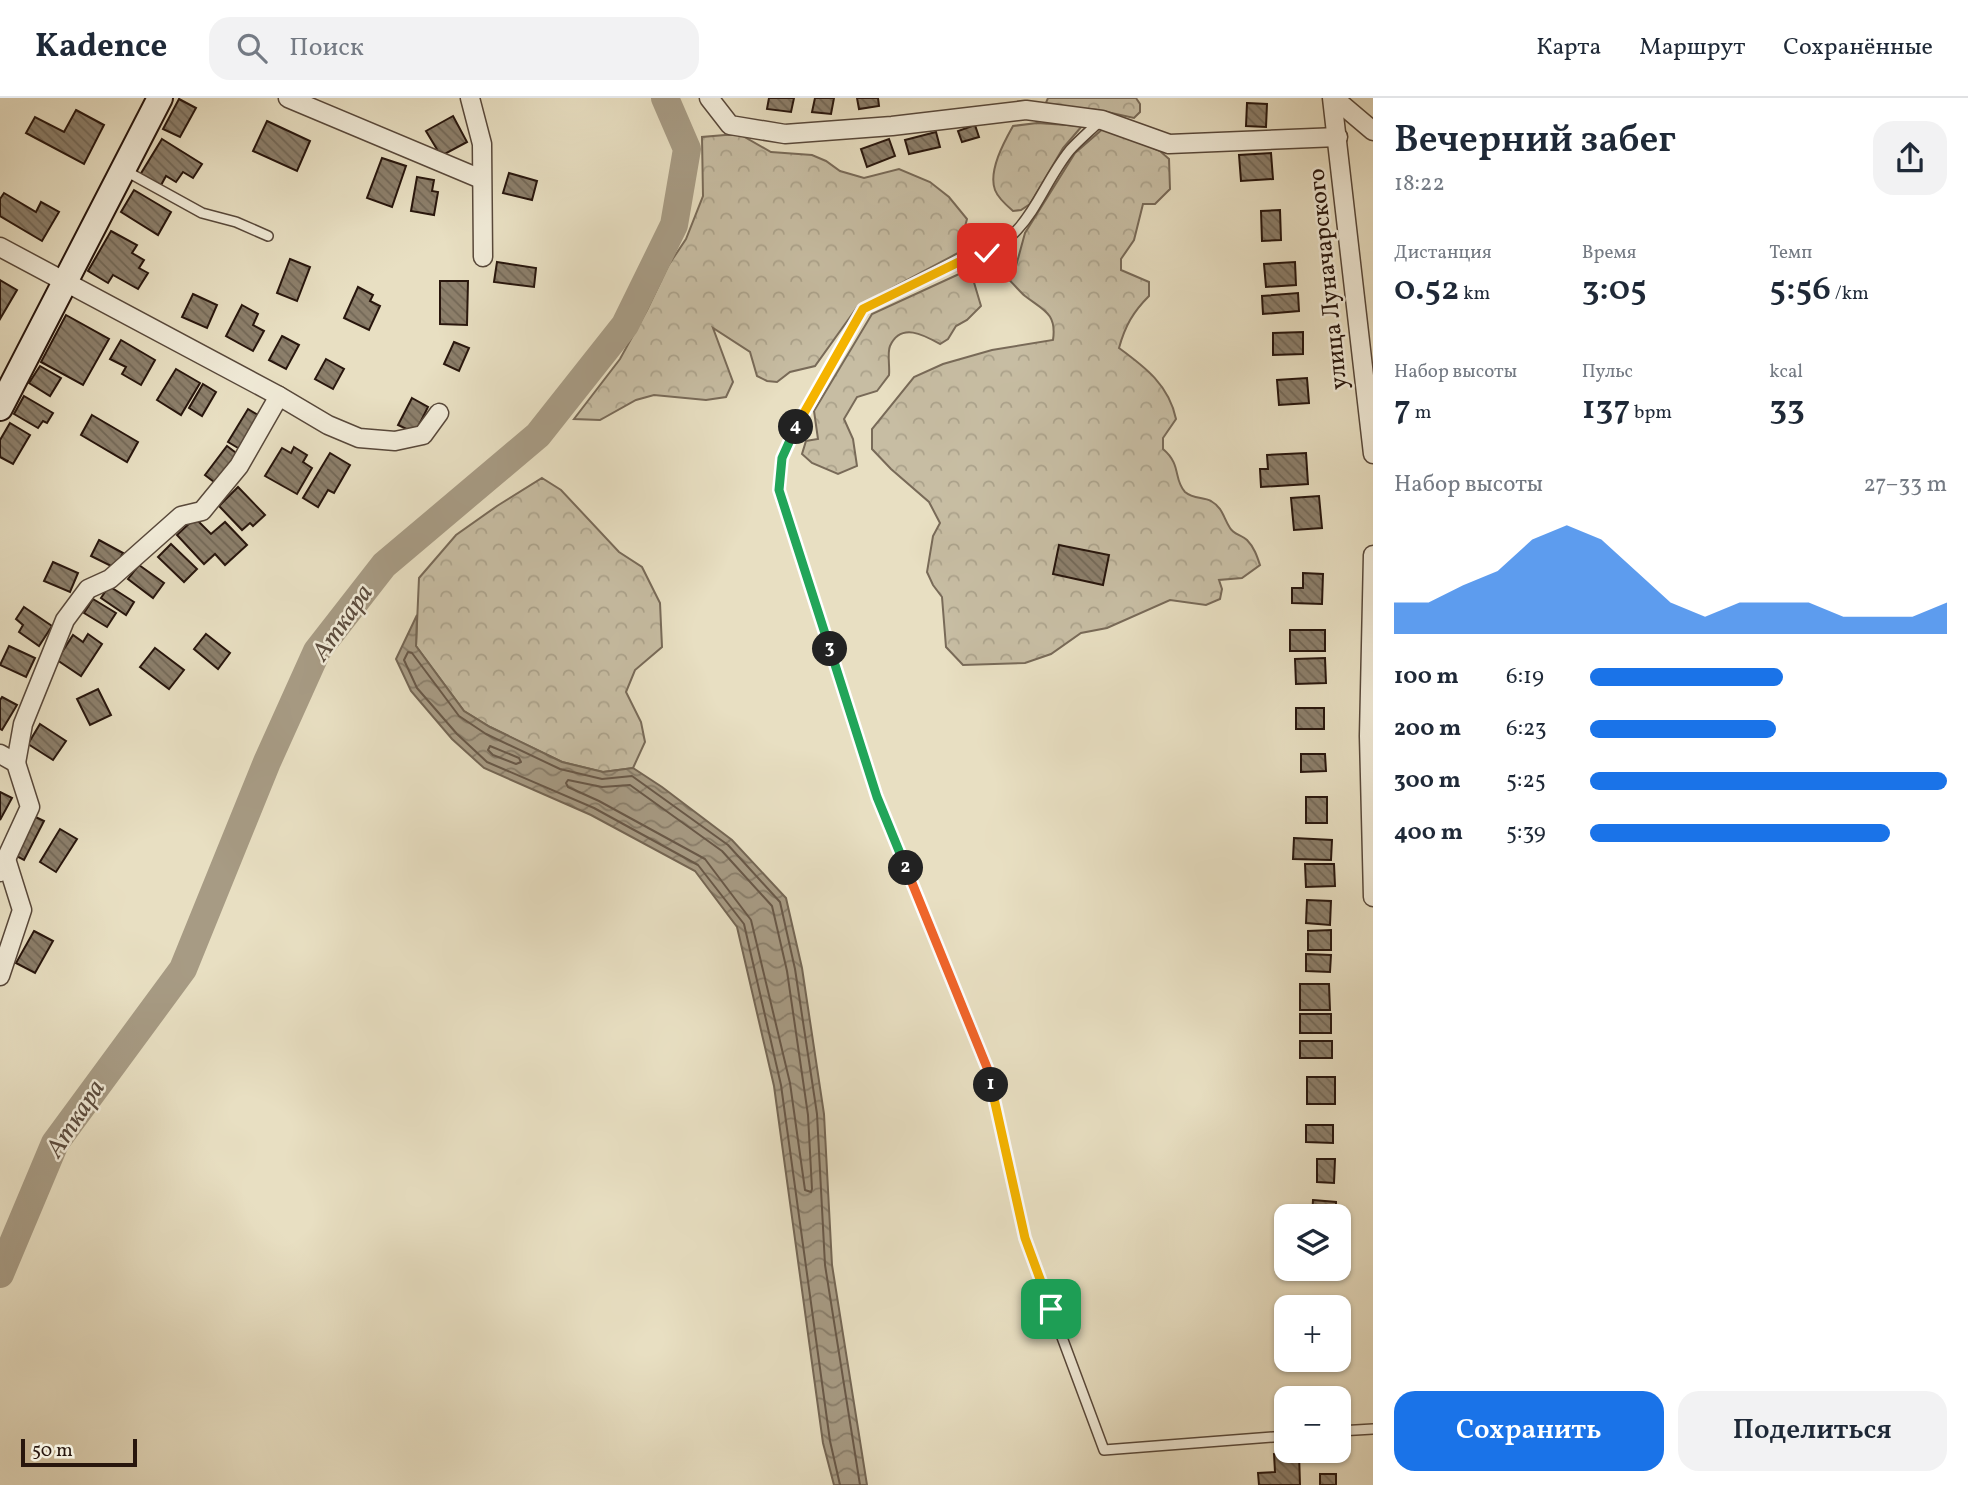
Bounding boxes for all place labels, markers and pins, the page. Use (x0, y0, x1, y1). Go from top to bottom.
pin (957, 223, 1017, 283)
pin: 4 (778, 410, 814, 444)
pin: 3 (812, 632, 848, 666)
pin: 2 (888, 850, 923, 886)
pin: 1 (974, 1068, 1009, 1102)
pin (1021, 1279, 1081, 1339)

